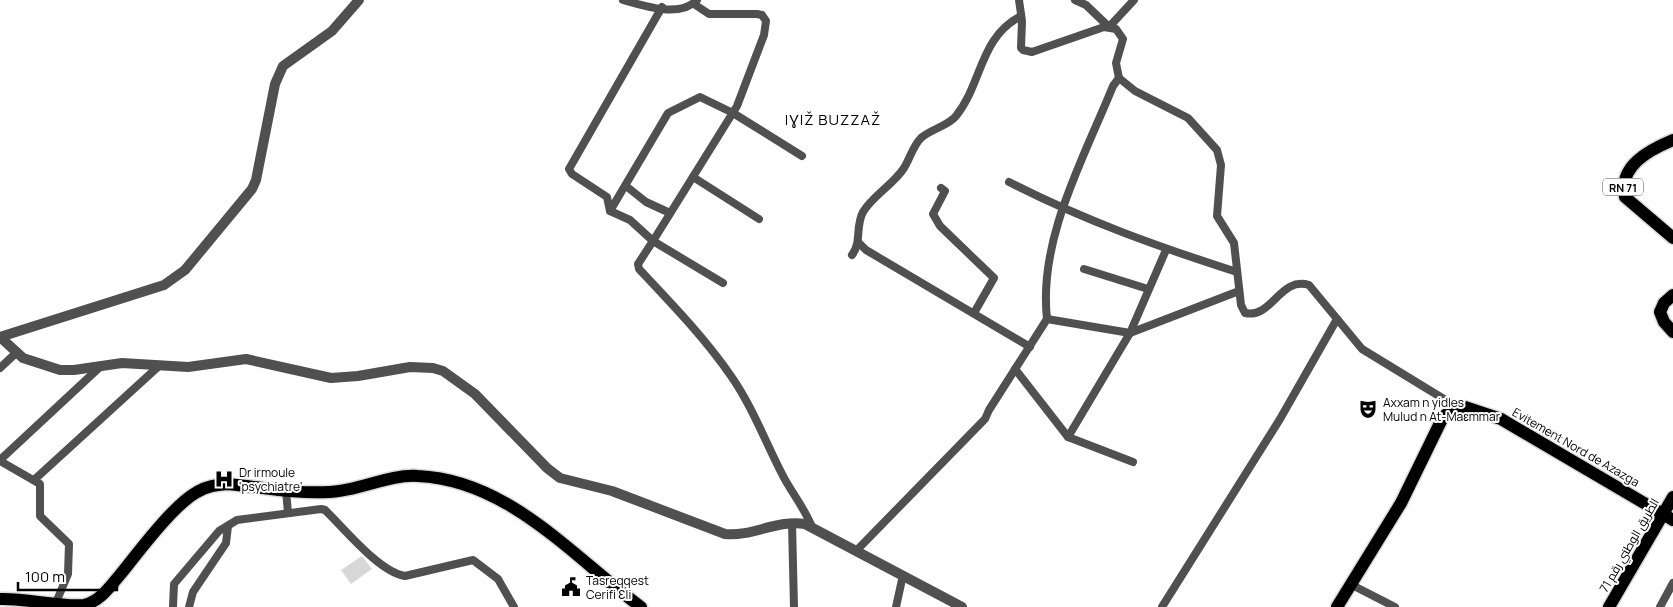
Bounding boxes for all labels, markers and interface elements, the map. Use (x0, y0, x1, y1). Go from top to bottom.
district label: IƔIŽ BUZZAŽ (785, 109, 881, 130)
road number: RN 71 (1603, 178, 1643, 196)
place label: Axxam n yidles Mulud n At-Maɛmmar (1383, 394, 1501, 425)
theatre icon: Axxam n yidles Mulud n At-Maɛmmar (1357, 398, 1379, 420)
street label: Evitement Nord de Azazga (1509, 404, 1643, 490)
place label: Dr irmoule 'psychiatre' (239, 464, 303, 495)
hospital icon: Dr irmoule 'psychiatre' (213, 468, 235, 490)
street label: الطريق الوطني رقم 71 (1595, 495, 1665, 596)
scale bar (18, 560, 116, 592)
text: 100 m (25, 566, 65, 587)
place label: Tasreqqest Cerifi Ɛli (586, 572, 649, 603)
public building icon: Tasreqqest Cerifi Ɛli (560, 576, 582, 598)

